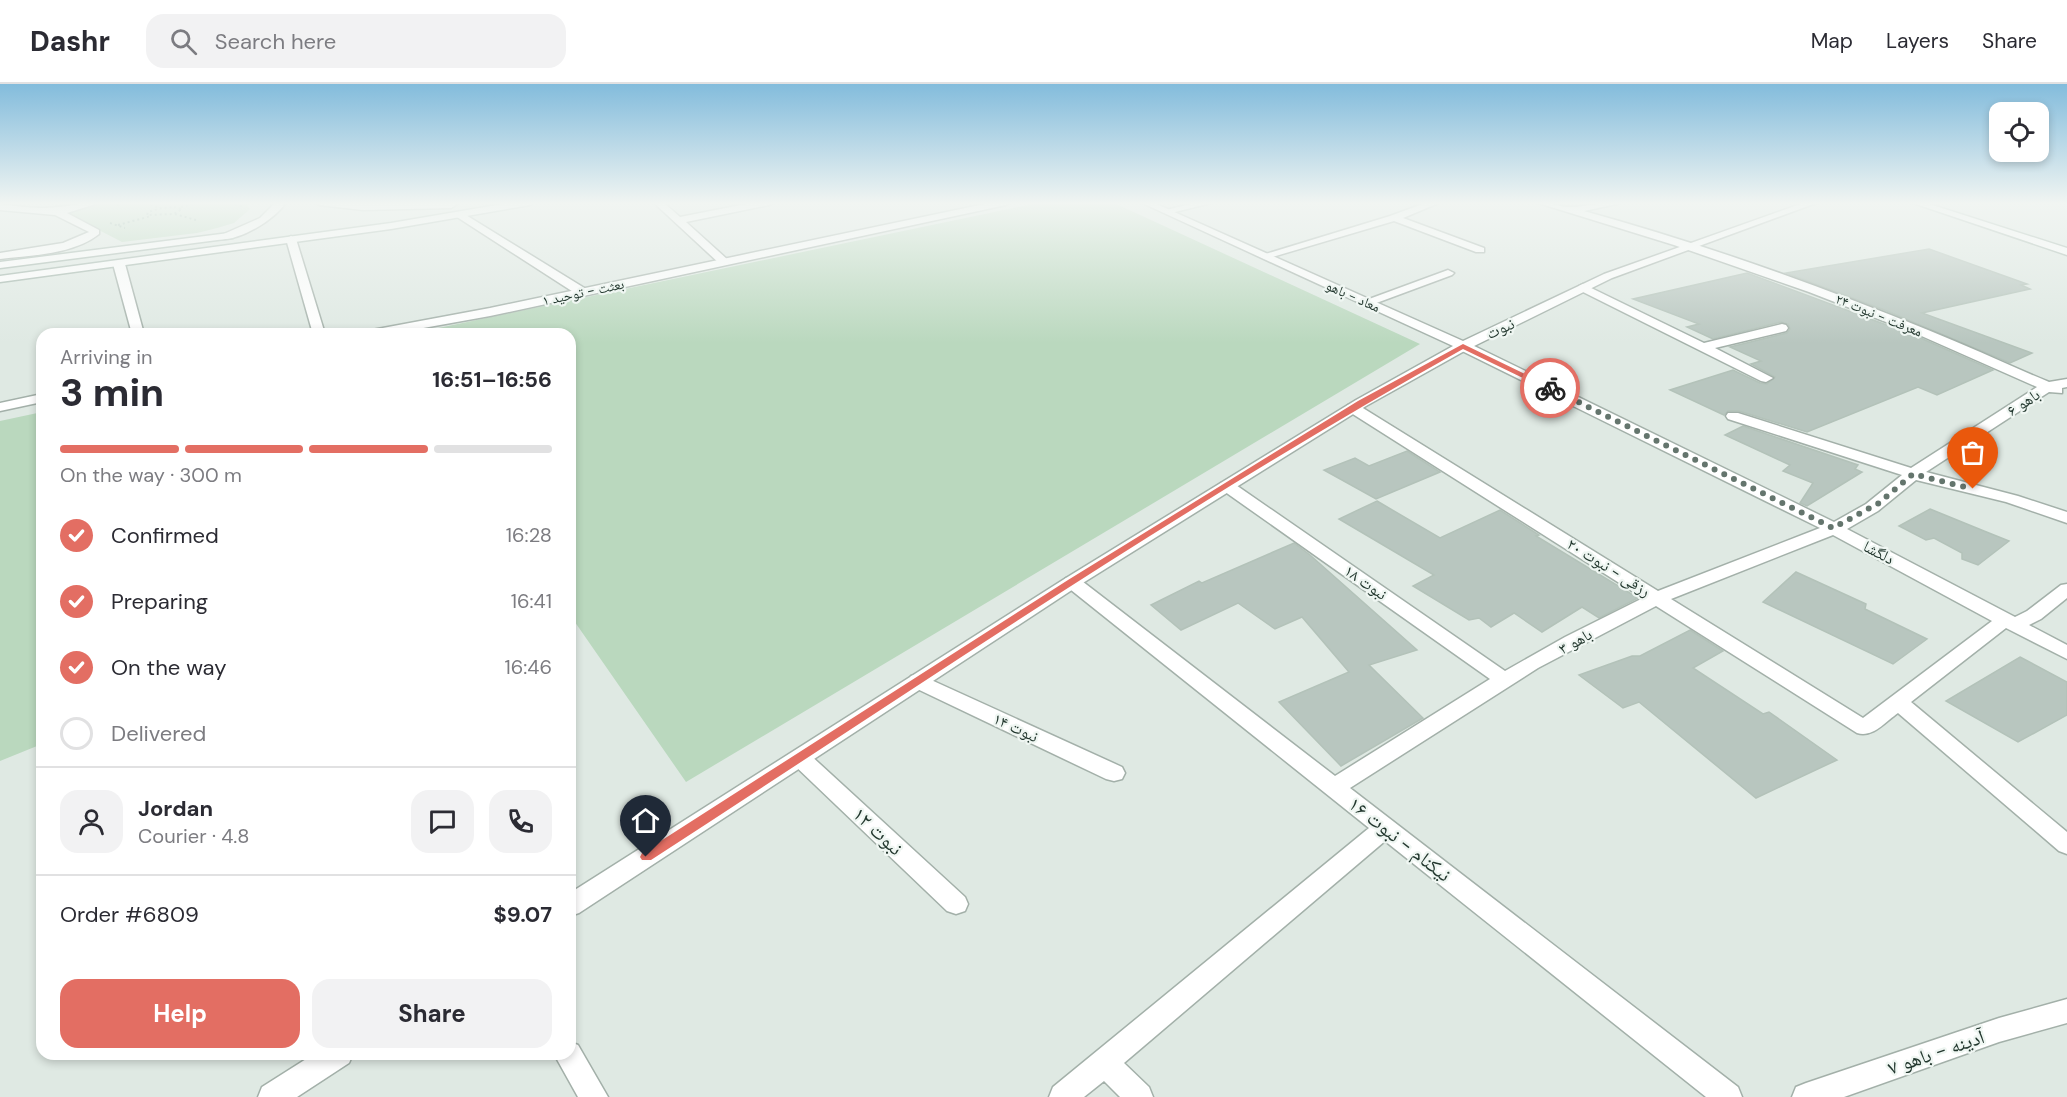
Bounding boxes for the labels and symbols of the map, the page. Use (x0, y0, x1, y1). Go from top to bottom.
street label: بعثت - توحید ۱ (540, 275, 626, 309)
street label: معاد - باهو (1323, 276, 1383, 316)
street label: معرفت - نبوت ۲۴ (1833, 289, 1925, 341)
street label: نبوت (1483, 313, 1518, 344)
courier (1520, 358, 1580, 418)
street label: باهو ۶ (2003, 384, 2044, 421)
pin (1947, 427, 1998, 489)
street label: رزقی - نبوت ۲۰ (1563, 533, 1654, 601)
street label: دلگشا (1860, 536, 1898, 569)
street label: نبوت ۱۸ (1340, 560, 1391, 605)
street label: باهو ۳ (1555, 624, 1596, 659)
street label: نبوت ۱۴ (990, 708, 1042, 747)
street label: نیکنام - نبوت ۱۶ (1343, 791, 1457, 888)
pin (620, 795, 671, 857)
street label: نبوت ۱۲ (847, 801, 909, 861)
street label: آدینه - باهو ۷ (1884, 1023, 1989, 1081)

